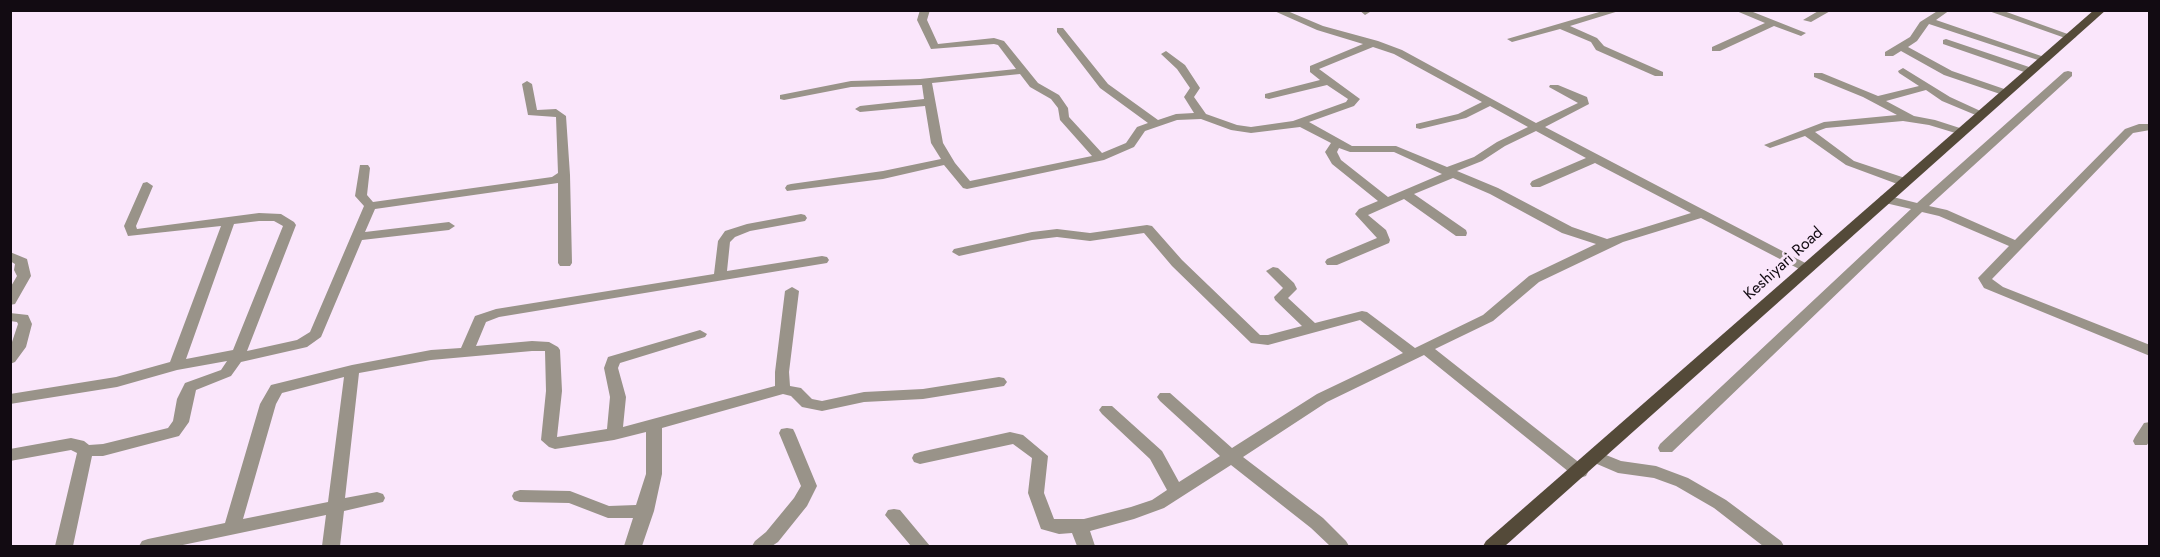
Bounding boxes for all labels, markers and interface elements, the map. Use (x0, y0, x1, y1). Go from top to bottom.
street label: Keshiyari Road (1741, 224, 1827, 304)

